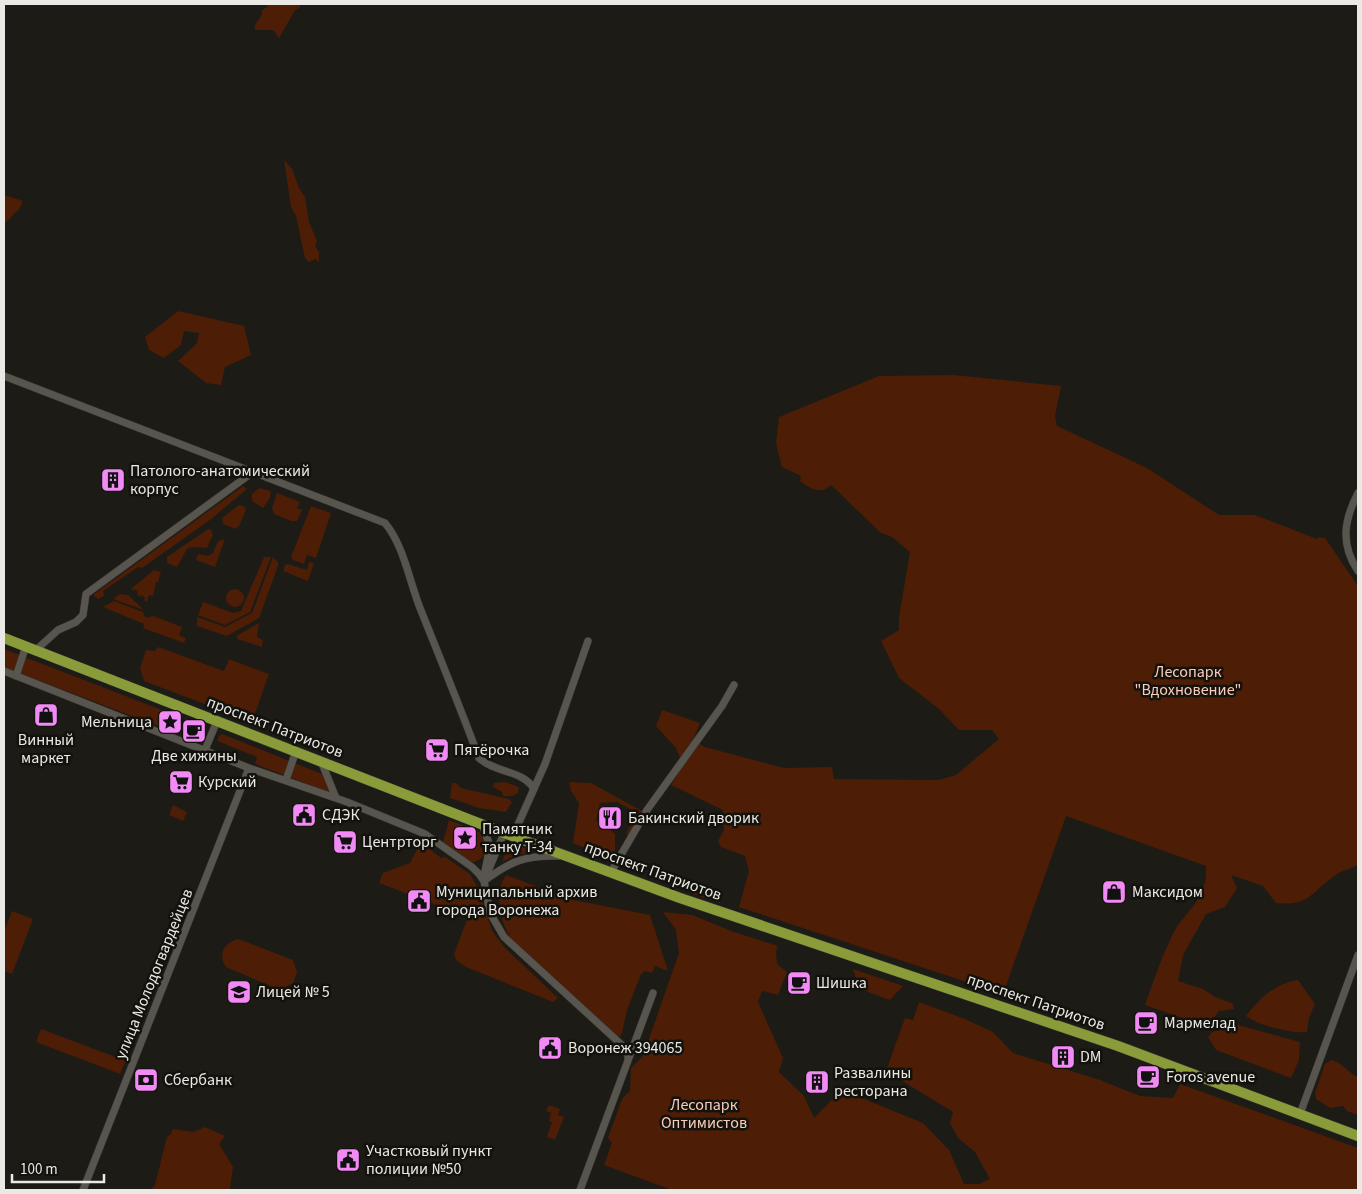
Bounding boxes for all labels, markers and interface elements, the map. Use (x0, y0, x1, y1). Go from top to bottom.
place label: Патолого-анатомический корпус (130, 460, 310, 500)
building icon: Патолого-анатомический корпус (100, 467, 126, 493)
park label: Лесопарк "Вдохновение" (1135, 661, 1241, 701)
street label: проспект Патриотов (204, 691, 346, 763)
shop icon: Винный маркет (33, 702, 59, 728)
place icon: Мельница (157, 709, 183, 735)
place label: Мельница (81, 711, 152, 733)
cafe icon: Две хижины (181, 718, 207, 744)
place label: Винный маркет (18, 729, 74, 769)
supermarket icon: Пятёрочка (424, 737, 450, 763)
place label: Пятёрочка (454, 739, 529, 761)
place label: Две хижины (151, 745, 237, 767)
supermarket icon: Курский (168, 769, 194, 795)
place label: Курский (198, 771, 257, 793)
public building icon: СДЭК (291, 802, 317, 828)
place label: СДЭК (322, 804, 360, 826)
restaurant icon: Бакинский дворик (597, 805, 623, 831)
place label: Бакинский дворик (628, 807, 759, 829)
place label: Памятник танку Т-34 (482, 818, 553, 858)
place icon: Памятник танку Т-34 (452, 825, 478, 851)
supermarket icon: Центрторг (332, 829, 358, 855)
place label: Центрторг (362, 831, 437, 853)
street label: проспект Патриотов (581, 836, 725, 906)
shop icon: Максидом (1101, 879, 1127, 905)
place label: Муниципальный архив города Воронежа (436, 881, 597, 921)
place label: Максидом (1132, 881, 1203, 903)
street label: улица Молодогвардейцев (110, 886, 198, 1062)
public building icon: Муниципальный архив города Воронежа (406, 888, 432, 914)
street label: проспект Патриотов (964, 968, 1108, 1036)
cafe icon: Шишка (786, 970, 812, 996)
place label: Шишка (816, 972, 867, 994)
school or university icon: Лицей № 5 (226, 979, 252, 1005)
place label: Лицей № 5 (256, 981, 330, 1003)
cafe icon: Мармелад (1133, 1010, 1159, 1036)
place label: Мармелад (1164, 1012, 1236, 1034)
public building icon: Воронеж 394065 (537, 1035, 563, 1061)
place label: Воронеж 394065 (568, 1037, 682, 1059)
building icon: DM (1050, 1044, 1076, 1070)
place label: DM (1080, 1046, 1101, 1068)
place label: Развалины ресторана (834, 1062, 911, 1102)
cafe icon: Foros avenue (1135, 1064, 1161, 1090)
place label: Foros avenue (1166, 1066, 1255, 1088)
bank icon: Сбербанк (133, 1067, 159, 1093)
place label: Сбербанк (164, 1069, 232, 1091)
building icon: Развалины ресторана (804, 1069, 830, 1095)
park label: Лесопарк Оптимистов (661, 1094, 747, 1134)
place label: Участковый пункт полиции №50 (366, 1140, 492, 1180)
public building icon: Участковый пункт полиции №50 (335, 1147, 361, 1173)
scale bar (12, 1152, 105, 1184)
text: 100 m (20, 1159, 58, 1180)

